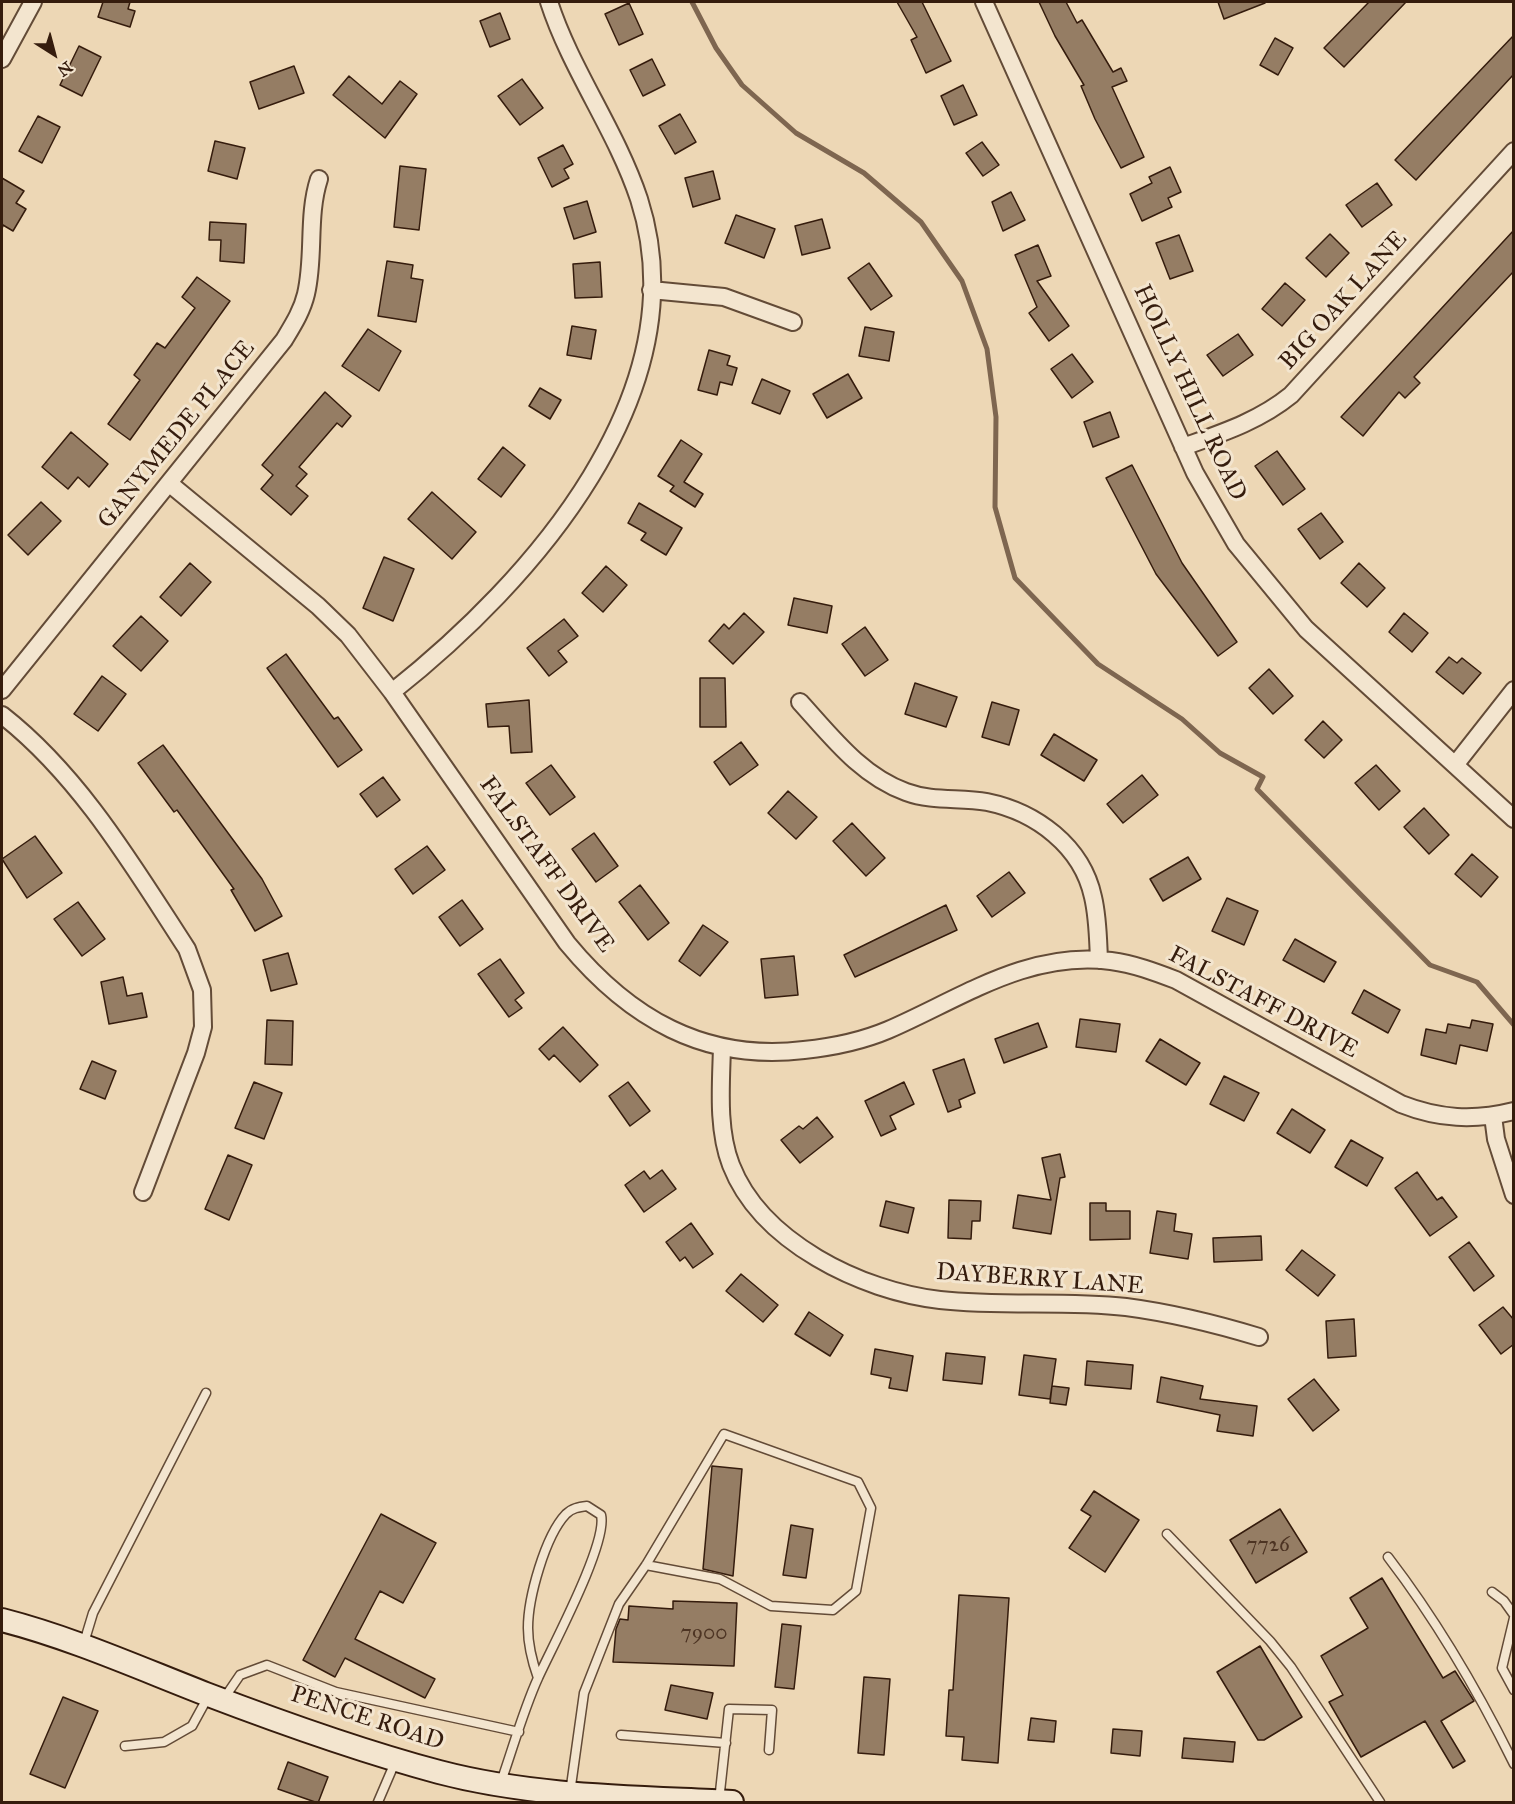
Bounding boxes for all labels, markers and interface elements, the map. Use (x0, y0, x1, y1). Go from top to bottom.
north arrow (24, 24, 84, 84)
text: N (54, 57, 76, 81)
street label: BIG OAK LANE (1274, 226, 1414, 376)
street label: HOLLY HILL ROAD (1126, 280, 1252, 506)
street label: GANYMEDE PLACE (92, 335, 262, 535)
street label: FALSTAFF DRIVE (472, 771, 620, 959)
street label: FALSTAFF DRIVE (1163, 941, 1363, 1065)
street label: DAYBERRY LANE (935, 1258, 1145, 1302)
house number: 7726 (1246, 1533, 1290, 1559)
house number: 7900 (681, 1621, 727, 1647)
street label: PENCE ROAD (287, 1681, 447, 1757)

